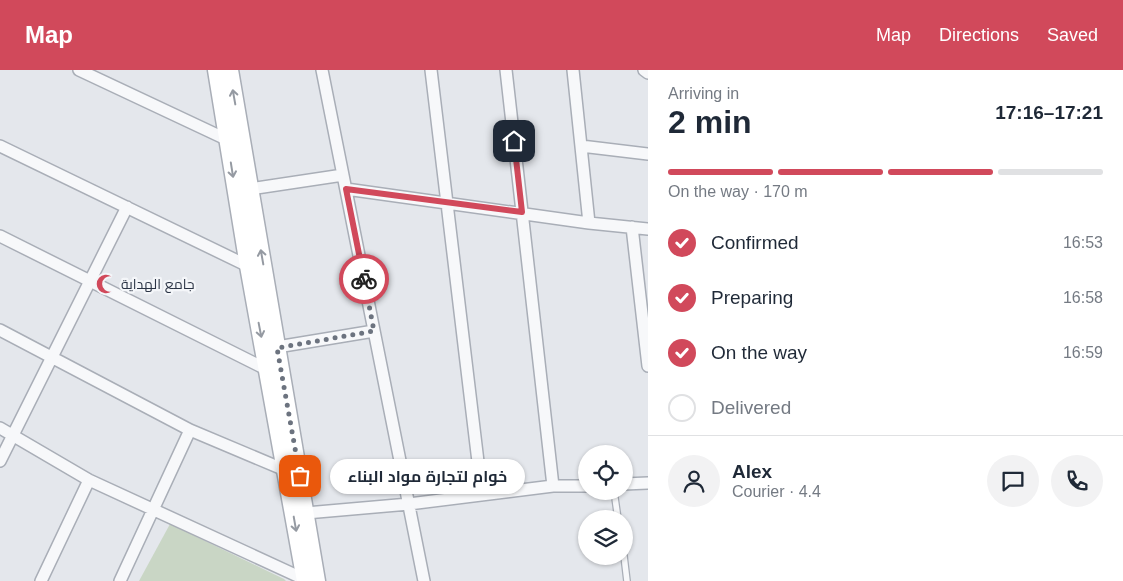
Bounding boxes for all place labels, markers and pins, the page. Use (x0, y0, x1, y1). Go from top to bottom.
pin (493, 120, 535, 162)
mosque icon: جامع الهداية (95, 273, 117, 295)
place label: جامع الهداية (121, 276, 195, 293)
pin (279, 455, 321, 497)
callout: خوام لتجارة مواد البناء (330, 458, 525, 494)

